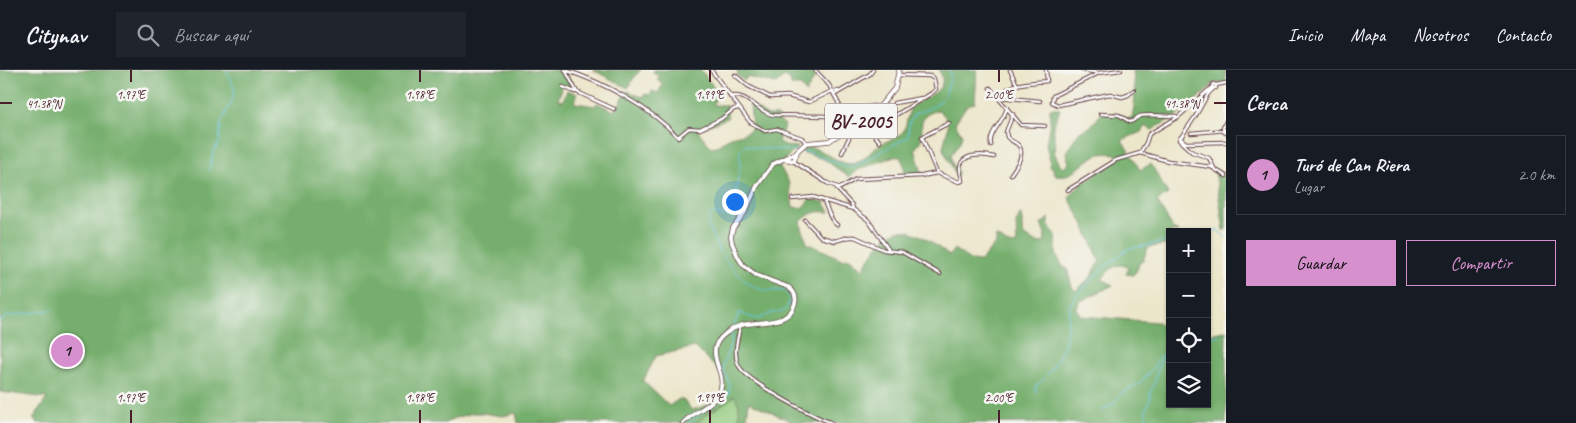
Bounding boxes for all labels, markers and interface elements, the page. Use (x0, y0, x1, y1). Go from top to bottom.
search box (116, 12, 466, 57)
text: Citynav (25, 20, 86, 50)
icon: search (134, 21, 162, 49)
text: Buscar aquí (174, 23, 249, 47)
text: Inicio (1288, 24, 1322, 46)
text: Mapa (1350, 24, 1385, 46)
text: Nosotros (1413, 24, 1468, 46)
text: Contacto (1496, 24, 1551, 46)
text: 1.97°E (117, 87, 147, 103)
text: 1.98°E (406, 87, 436, 103)
text: 1.99°E (696, 87, 726, 103)
text: 2.00°E (985, 87, 1015, 103)
text: Cerca (1246, 90, 1287, 116)
text: 41.38°N (27, 96, 63, 112)
text: 41.38°N (1165, 96, 1201, 112)
road number: BV-2005 (825, 104, 897, 138)
text: Turó de Can Riera (1294, 153, 1409, 177)
text: 1 (1259, 165, 1267, 185)
text: 2.0 km (1518, 165, 1555, 185)
text: Lugar (1294, 177, 1324, 197)
your location (722, 189, 748, 215)
map controls (1166, 228, 1211, 408)
button: + (1166, 228, 1211, 273)
button: Guardar (1246, 240, 1396, 286)
button: Compartir (1406, 240, 1556, 286)
button: − (1166, 273, 1211, 318)
button: locate (1166, 318, 1211, 363)
pin: 1 (51, 332, 83, 370)
button: layers (1166, 363, 1211, 408)
text: 1.97°E (117, 390, 147, 406)
text: 1.98°E (406, 390, 436, 406)
text: 1.99°E (696, 390, 726, 406)
text: 2.00°E (985, 390, 1015, 406)

